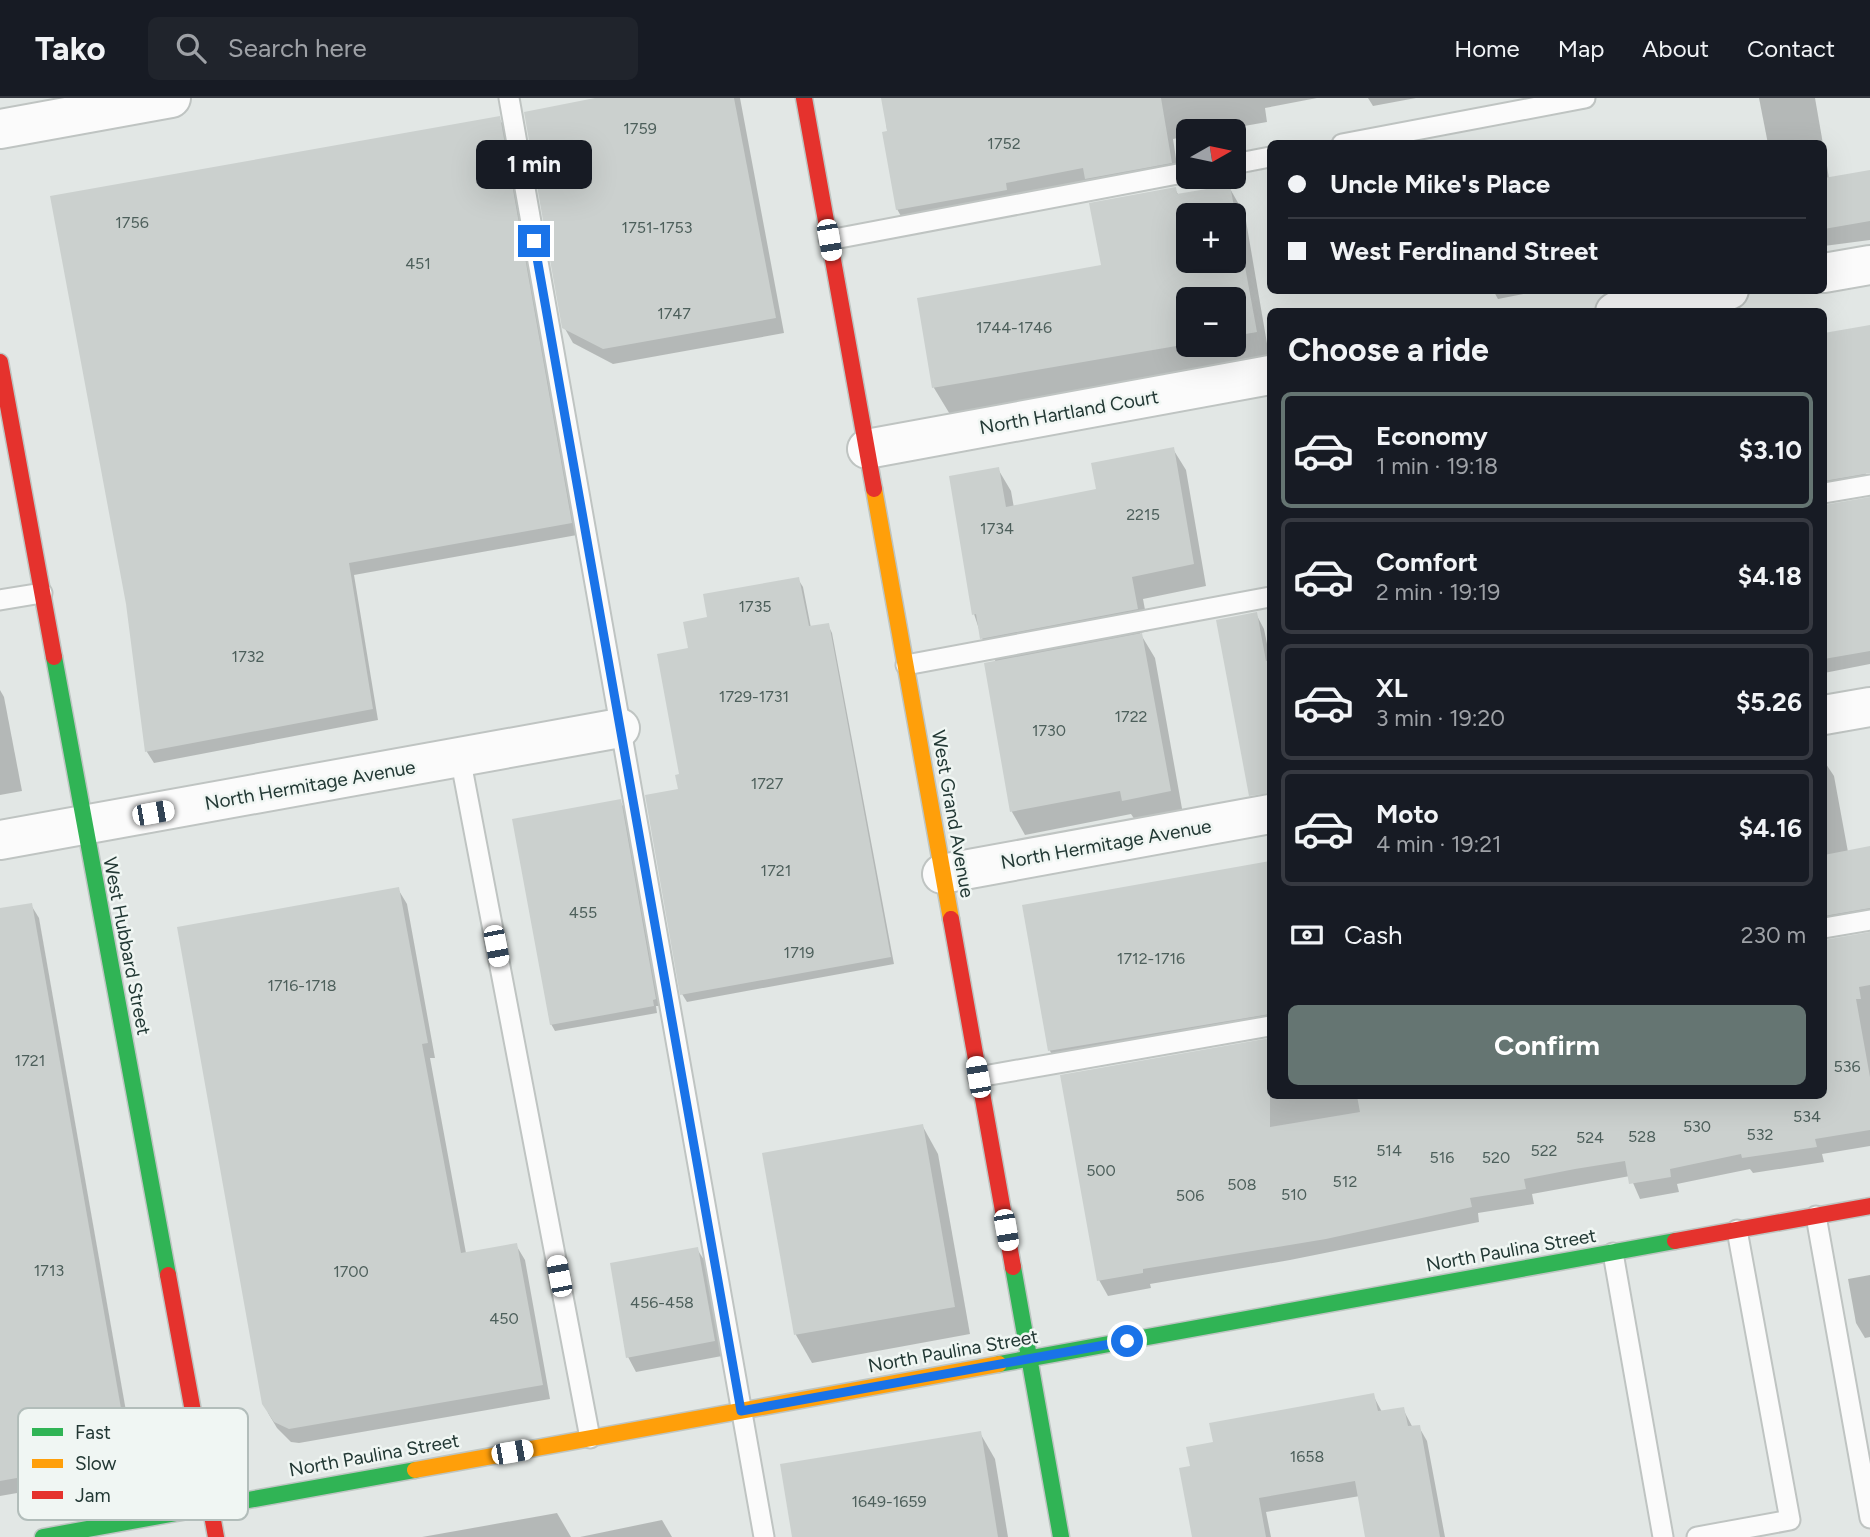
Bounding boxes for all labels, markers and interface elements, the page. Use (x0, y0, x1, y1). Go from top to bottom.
search box (148, 17, 638, 80)
text: Tako (35, 29, 106, 68)
icon: search (172, 29, 210, 67)
text: Search here (228, 32, 367, 64)
text: Home (1454, 34, 1520, 63)
text: Map (1558, 34, 1604, 63)
text: About (1642, 34, 1709, 63)
text: Contact (1747, 34, 1835, 63)
house number: 1759 (623, 119, 657, 138)
north arrow (1176, 119, 1246, 189)
map controls (1176, 119, 1246, 357)
house number: 1752 (987, 134, 1021, 153)
callout: 1 min (476, 139, 592, 188)
text: 1 min (507, 150, 561, 178)
text: Uncle Mike's Place (1330, 168, 1550, 200)
button: + (1176, 203, 1246, 273)
house number: 1756 (115, 213, 149, 232)
car (816, 217, 843, 263)
house number: 1751-1753 (622, 218, 692, 237)
route end (518, 225, 550, 257)
text: West Ferdinand Street (1330, 235, 1599, 267)
house number: 451 (405, 254, 431, 273)
button: − (1176, 287, 1246, 357)
house number: 1747 (657, 304, 691, 323)
house number: 1744-1746 (976, 318, 1052, 337)
text: Choose a ride (1288, 331, 1489, 369)
street label: North Hartland Court (978, 385, 1160, 439)
icon: car (1292, 419, 1355, 482)
text: Economy (1376, 420, 1488, 452)
text: $3.10 (1739, 434, 1802, 466)
text: 1 min · 19:18 (1376, 452, 1498, 480)
house number: 2215 (1126, 505, 1160, 524)
house number: 1734 (980, 519, 1014, 538)
icon: car (1292, 545, 1355, 608)
text: Comfort (1376, 546, 1478, 578)
text: $4.18 (1738, 560, 1802, 592)
text: 2 min · 19:19 (1376, 578, 1500, 606)
house number: 1735 (738, 597, 772, 616)
house number: 1732 (232, 647, 264, 666)
icon: car (1292, 671, 1355, 734)
text: XL (1376, 672, 1408, 704)
text: $5.26 (1736, 686, 1802, 718)
house number: 1729-1731 (719, 687, 789, 706)
text: 3 min · 19:20 (1376, 704, 1505, 732)
house number: 1722 (1114, 707, 1148, 726)
house number: 1730 (1032, 721, 1066, 740)
street label: West Grand Avenue (927, 728, 979, 900)
street label: North Hermitage Avenue (203, 755, 417, 815)
house number: 1727 (751, 774, 784, 793)
icon: car (1292, 797, 1355, 860)
text: Moto (1376, 798, 1439, 830)
car (131, 799, 176, 827)
text: $4.16 (1739, 812, 1802, 844)
street label: North Hermitage Avenue (999, 814, 1213, 874)
text: 4 min · 19:21 (1376, 830, 1502, 858)
street label: West Hubbard Street (98, 855, 156, 1037)
house number: 1721 (761, 861, 791, 880)
house number: 455 (569, 903, 597, 922)
icon: cash (1288, 916, 1326, 954)
text: Cash (1344, 919, 1403, 951)
text: 230 m (1741, 921, 1806, 949)
car (482, 923, 511, 969)
house number: 1719 (784, 943, 814, 962)
house number: 1712-1716 (1117, 949, 1185, 968)
house number: 1716-1718 (267, 976, 337, 995)
button: Confirm (1288, 1005, 1806, 1085)
house number: 1721 (15, 1051, 45, 1070)
car (965, 1054, 992, 1100)
house number: 536 (1834, 1057, 1860, 1076)
house number: 534 (1793, 1107, 1821, 1126)
house number: 530 (1683, 1117, 1711, 1136)
house number: 532 (1747, 1125, 1773, 1144)
house number: 528 (1628, 1127, 1656, 1146)
house number: 524 (1576, 1128, 1604, 1147)
house number: 514 (1376, 1141, 1402, 1160)
house number: 522 (1530, 1141, 1558, 1160)
house number: 516 (1430, 1148, 1454, 1167)
house number: 520 (1482, 1148, 1510, 1167)
house number: 500 (1086, 1161, 1116, 1180)
house number: 512 (1333, 1172, 1357, 1191)
house number: 508 (1227, 1175, 1257, 1194)
house number: 510 (1281, 1185, 1307, 1204)
house number: 506 (1176, 1186, 1204, 1205)
car (993, 1207, 1020, 1253)
street label: North Paulina Street (1424, 1224, 1598, 1276)
car (545, 1253, 574, 1299)
house number: 1713 (34, 1261, 64, 1280)
house number: 1700 (333, 1262, 369, 1281)
house number: 456-458 (630, 1293, 694, 1312)
house number: 450 (489, 1309, 519, 1328)
street label: North Paulina Street (866, 1325, 1040, 1377)
route start (1111, 1325, 1143, 1357)
legend (18, 1408, 248, 1520)
text: Fast (75, 1421, 111, 1444)
street label: North Paulina Street (287, 1429, 461, 1481)
car (490, 1438, 535, 1466)
house number: 1658 (1290, 1447, 1324, 1466)
text: Slow (75, 1452, 117, 1475)
text: Jam (75, 1484, 111, 1507)
house number: 1649-1659 (851, 1492, 927, 1511)

